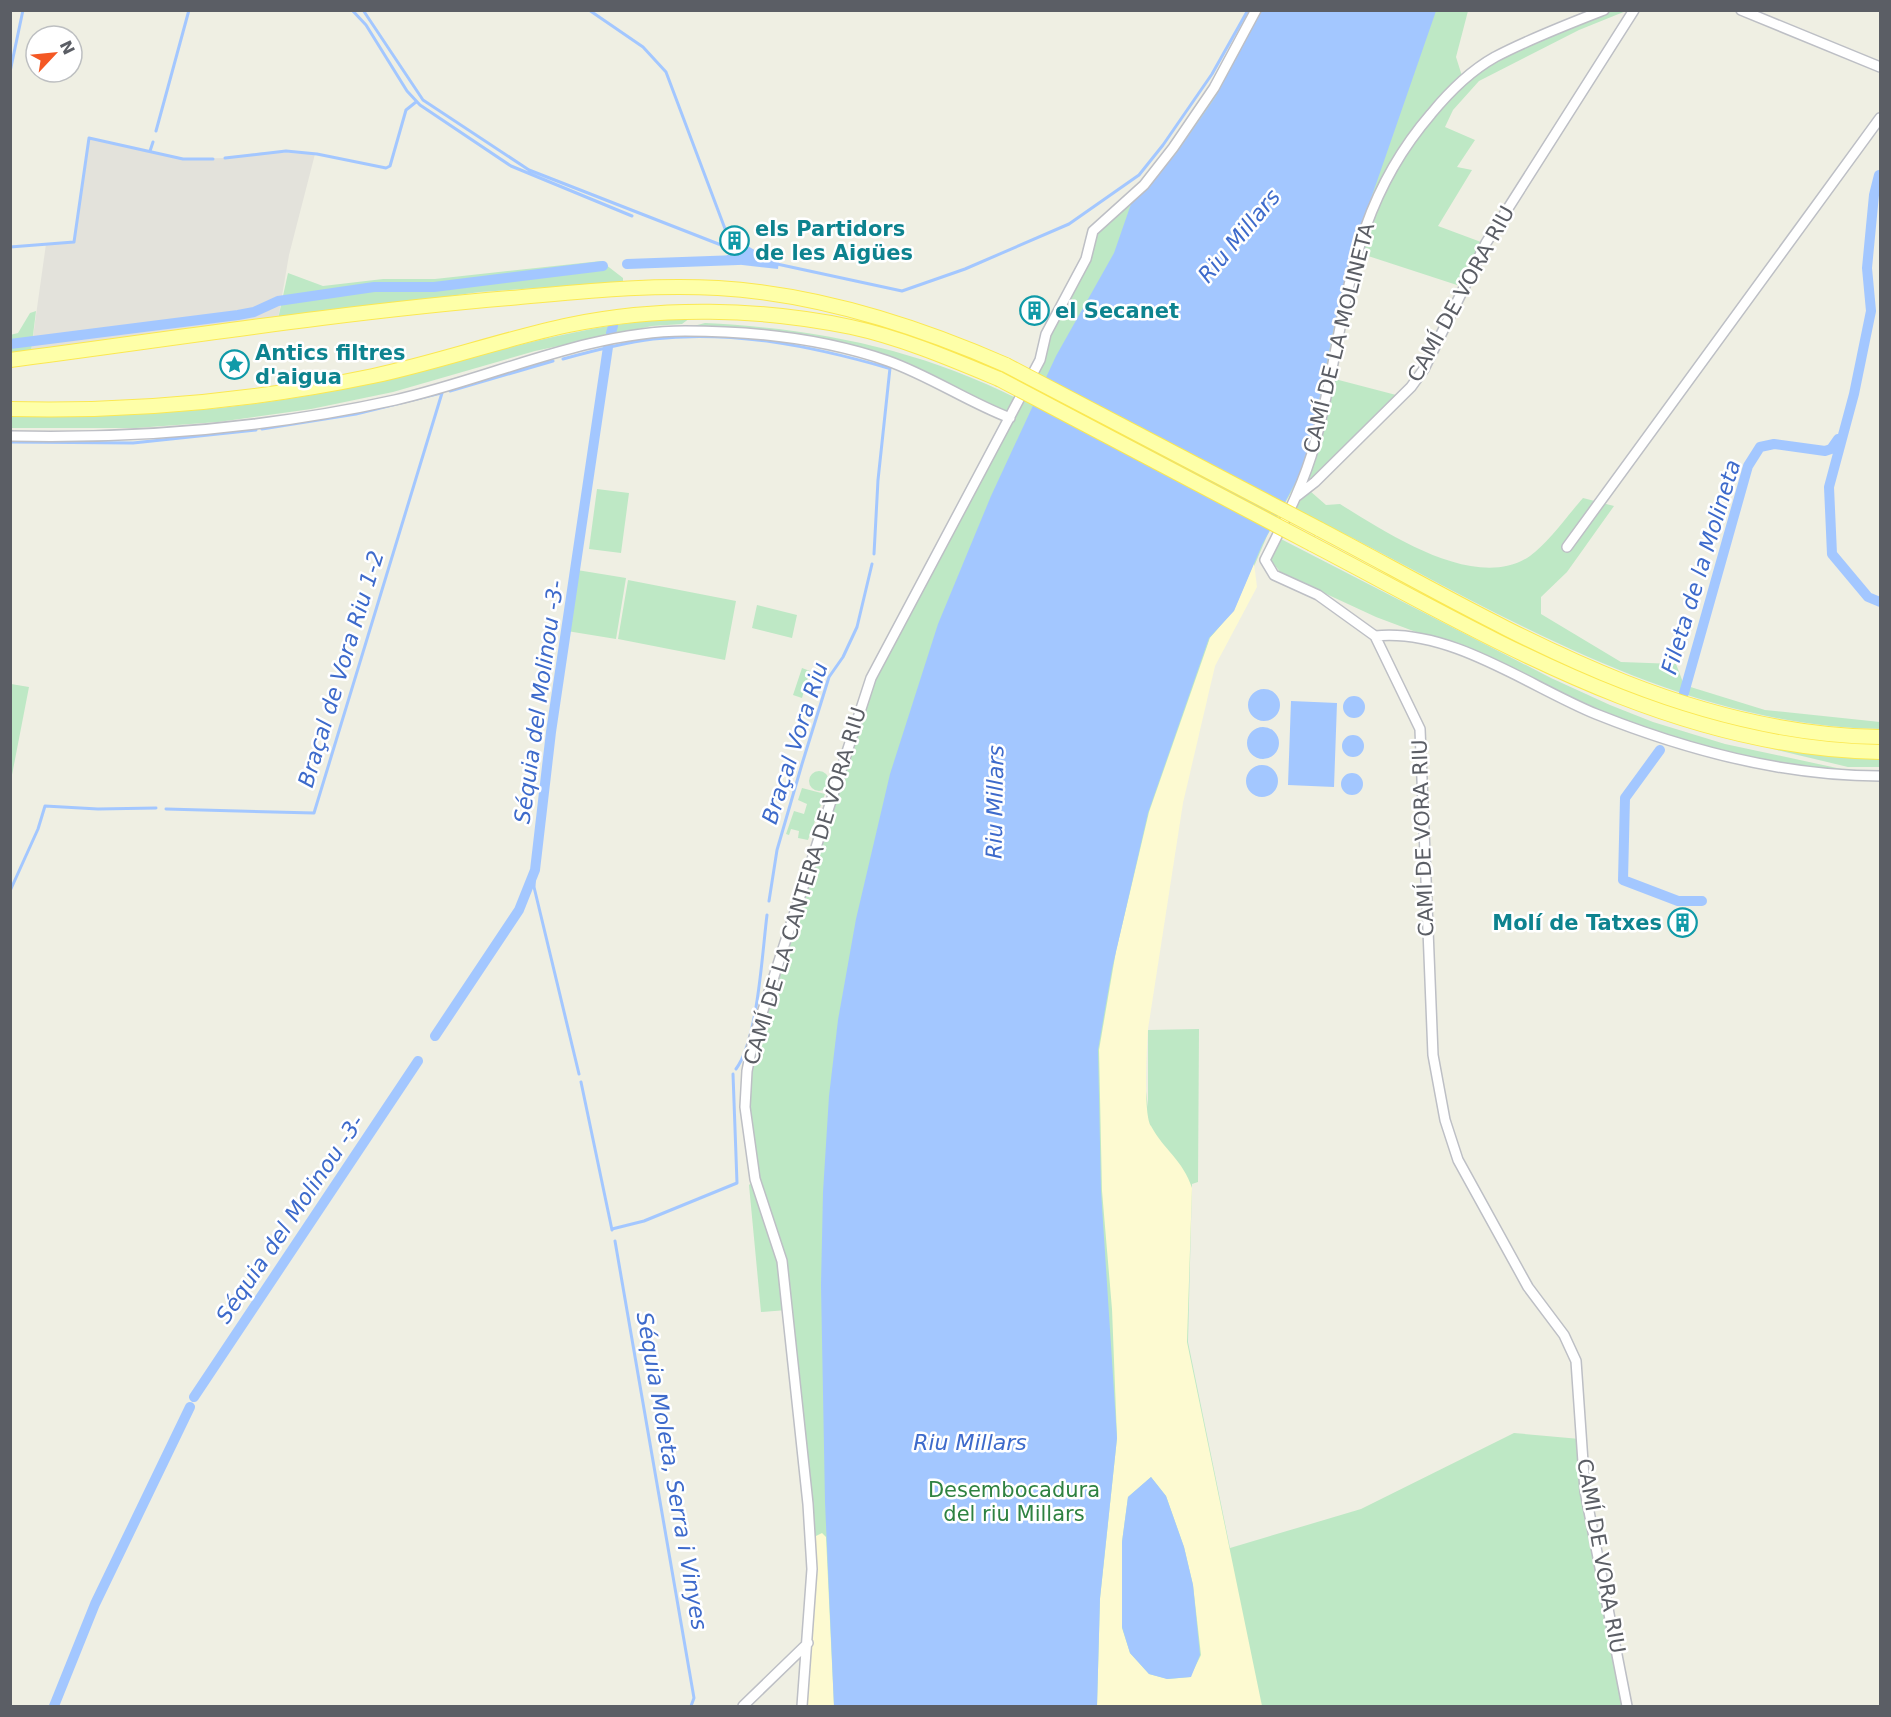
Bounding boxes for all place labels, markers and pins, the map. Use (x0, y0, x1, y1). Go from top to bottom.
place label: els Partidors de les Aigües (755, 217, 913, 265)
building icon: els Partidors de les Aigües (718, 225, 750, 257)
building icon: el Secanet (1018, 295, 1050, 327)
place label: el Secanet (1055, 299, 1179, 323)
place label: Antics filtres d'aigua (255, 341, 406, 389)
place icon: Antics filtres d'aigua (218, 349, 250, 381)
building icon: Molí de Tatxes (1667, 907, 1699, 939)
place label: Molí de Tatxes (1492, 911, 1662, 935)

